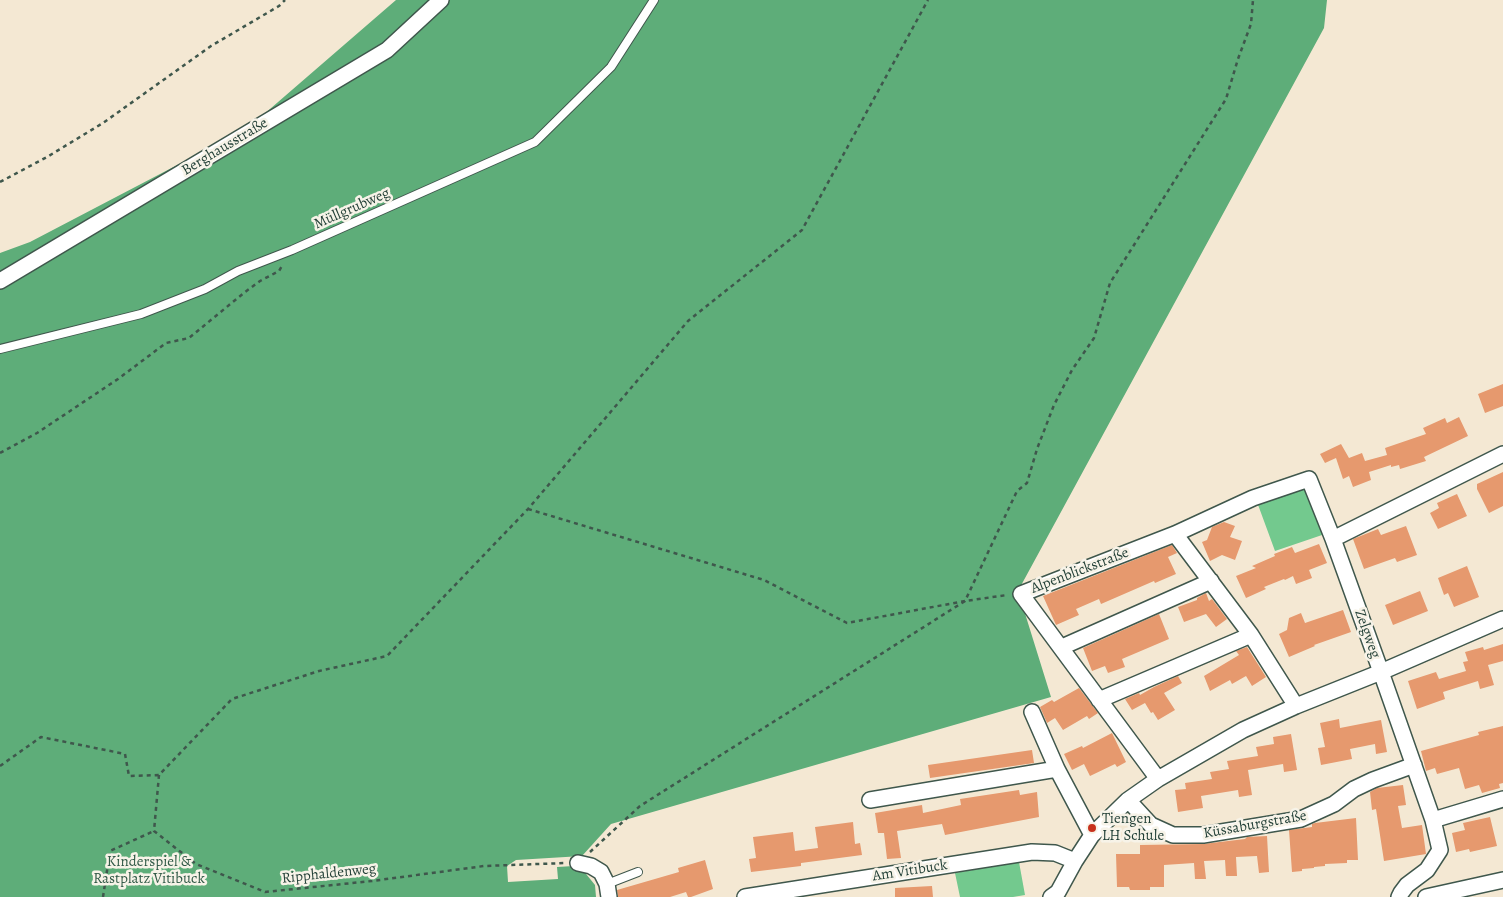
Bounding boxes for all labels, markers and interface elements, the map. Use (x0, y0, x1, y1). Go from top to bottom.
street label: Berghausstraße (179, 114, 271, 180)
street label: Müllgrubweg (311, 184, 393, 234)
street label: Alpenblickstraße (1028, 544, 1132, 598)
street label: Zelgweg (1350, 607, 1384, 661)
street label: Küssaburgstraße (1202, 807, 1308, 843)
place label: Tiengen LH Schule (1102, 810, 1164, 845)
marker: Tiengen LH Schule (1086, 822, 1098, 834)
park label: Kinderspiel & Rastplatz Vitibuck (93, 853, 205, 888)
street label: Am Vitibuck (871, 856, 949, 886)
street label: Ripphaldenweg (281, 860, 377, 888)

